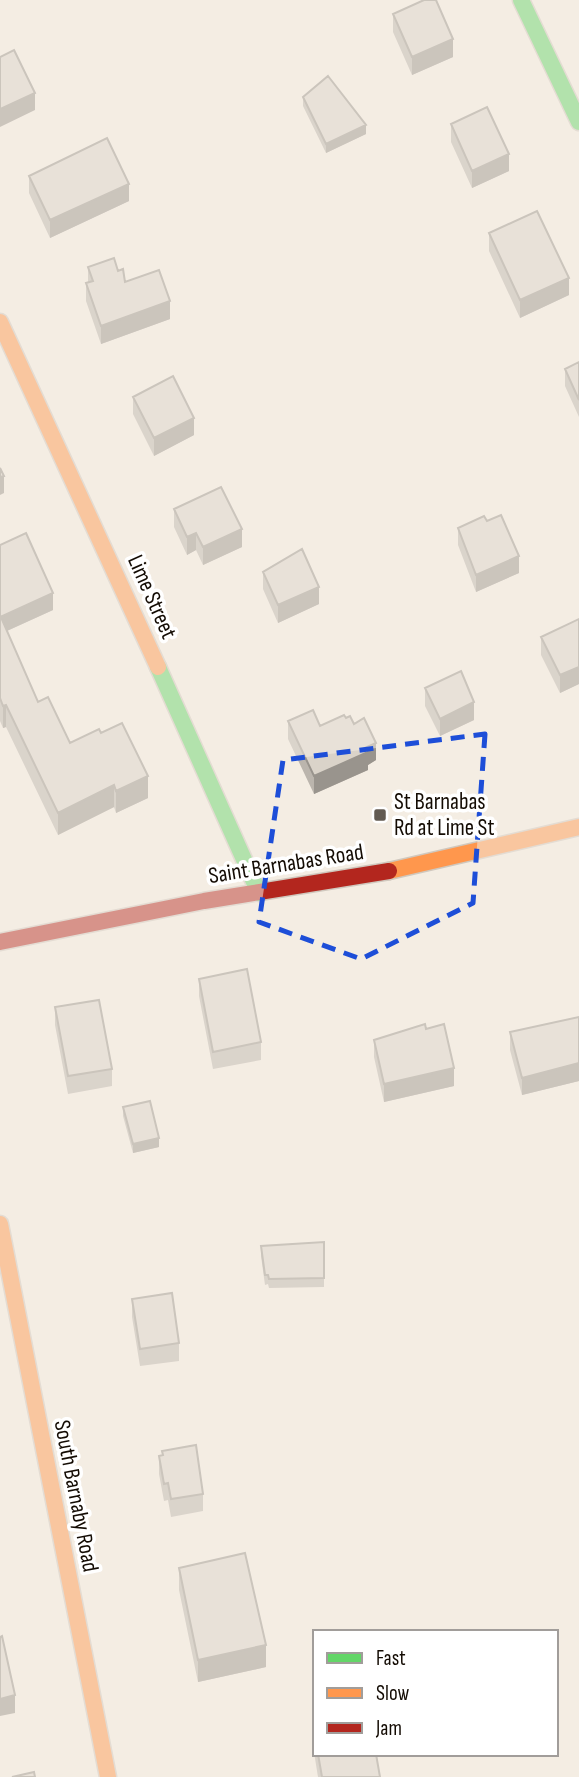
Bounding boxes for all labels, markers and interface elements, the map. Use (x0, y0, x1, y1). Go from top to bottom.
street label: Lime Street (121, 551, 183, 643)
place label: St Barnabas Rd at Lime St (394, 788, 494, 842)
marker: St Barnabas Rd at Lime St (372, 807, 388, 823)
street label: Saint Barnabas Road (206, 838, 366, 890)
street label: South Barnaby Road (48, 1418, 104, 1574)
legend (313, 1630, 558, 1756)
text: Fast (376, 1646, 406, 1671)
text: Slow (376, 1681, 410, 1706)
text: Jam (375, 1716, 402, 1741)

